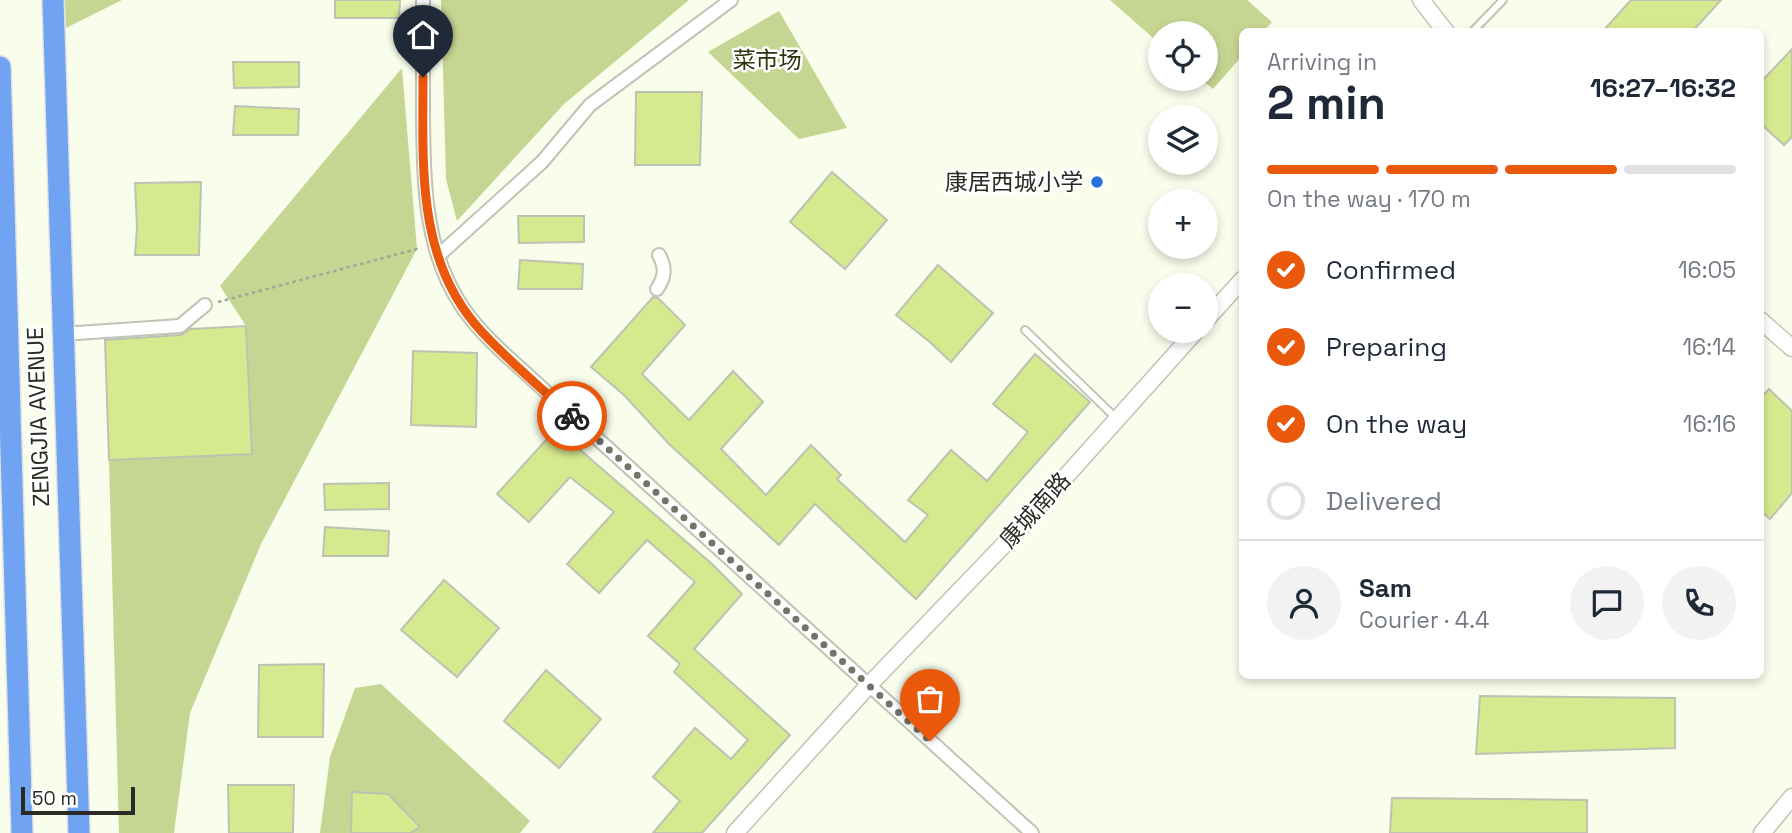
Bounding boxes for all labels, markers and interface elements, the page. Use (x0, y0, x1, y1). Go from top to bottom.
pin (393, 5, 453, 77)
icon: home (404, 16, 442, 54)
map controls (1148, 21, 1218, 343)
button: locate (1148, 21, 1218, 91)
park label: 菜市场 (733, 45, 802, 75)
text: Arriving in (1267, 47, 1377, 77)
text: 16:27–16:32 (1590, 71, 1736, 105)
text: 2 min (1267, 74, 1386, 132)
button: layers (1148, 105, 1218, 175)
place label: 康居西城小学 (945, 167, 1083, 197)
marker: 康居西城小学 (1089, 174, 1105, 190)
text: On the way · 170 m (1267, 184, 1471, 214)
button: + (1148, 189, 1218, 259)
icon: check (1267, 251, 1305, 289)
text: Confirmed (1326, 253, 1456, 287)
text: 16:05 (1678, 255, 1736, 285)
button: − (1148, 273, 1218, 343)
street label: ZENGJIA AVENUE (20, 327, 56, 507)
icon: check (1267, 328, 1305, 366)
text: Preparing (1326, 330, 1447, 364)
text: 16:14 (1683, 332, 1736, 362)
courier (537, 381, 607, 451)
icon: bike (553, 397, 591, 435)
icon: check (1267, 405, 1305, 443)
text: On the way (1326, 407, 1467, 441)
text: 16:16 (1683, 409, 1736, 439)
street label: 康城南路 (993, 466, 1077, 554)
text: Delivered (1326, 484, 1442, 518)
button: person (1267, 566, 1341, 640)
button: chat (1570, 566, 1644, 640)
button: phone (1662, 566, 1736, 640)
text: Sam (1359, 571, 1412, 605)
text: Courier · 4.4 (1359, 605, 1489, 635)
pin (900, 669, 960, 741)
icon: bag (911, 680, 949, 718)
scale bar (21, 784, 135, 816)
text: 50 m (32, 786, 77, 811)

